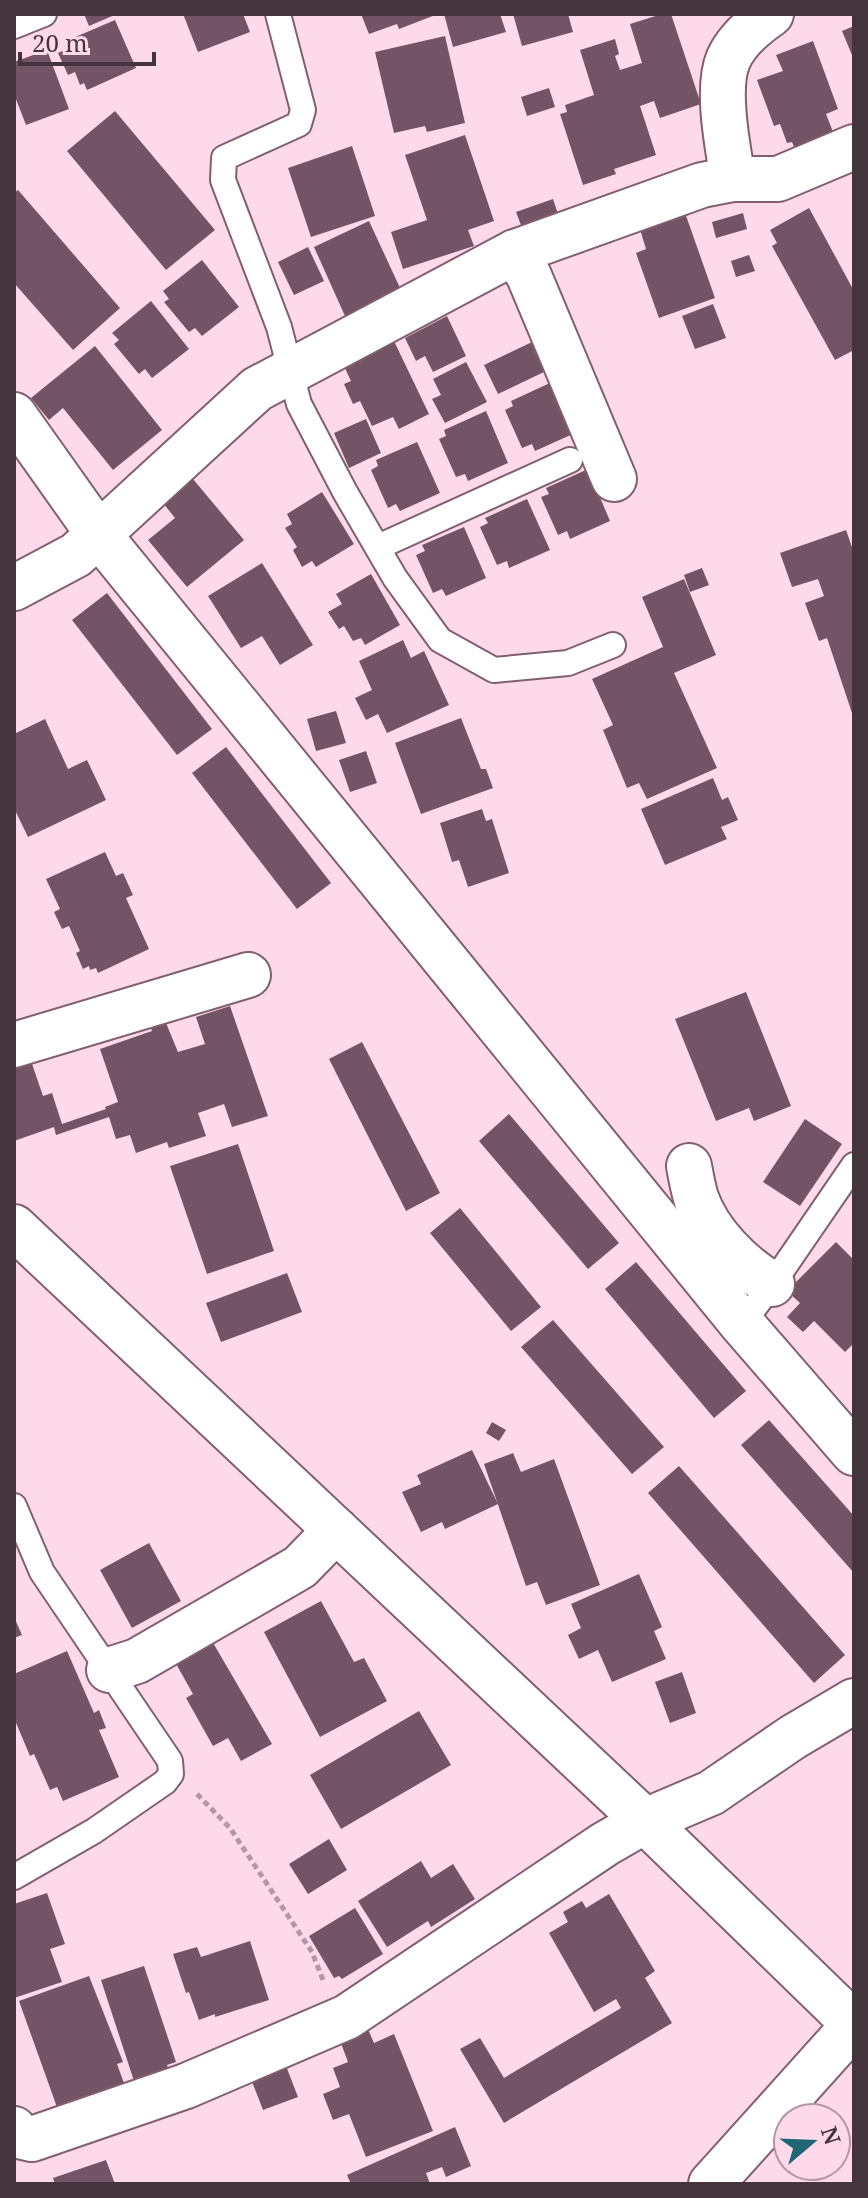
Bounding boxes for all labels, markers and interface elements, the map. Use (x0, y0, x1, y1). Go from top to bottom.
scale bar (20, 16, 154, 66)
text: 20 m (32, 26, 88, 59)
north arrow (772, 2102, 852, 2182)
text: N (815, 2122, 849, 2148)

